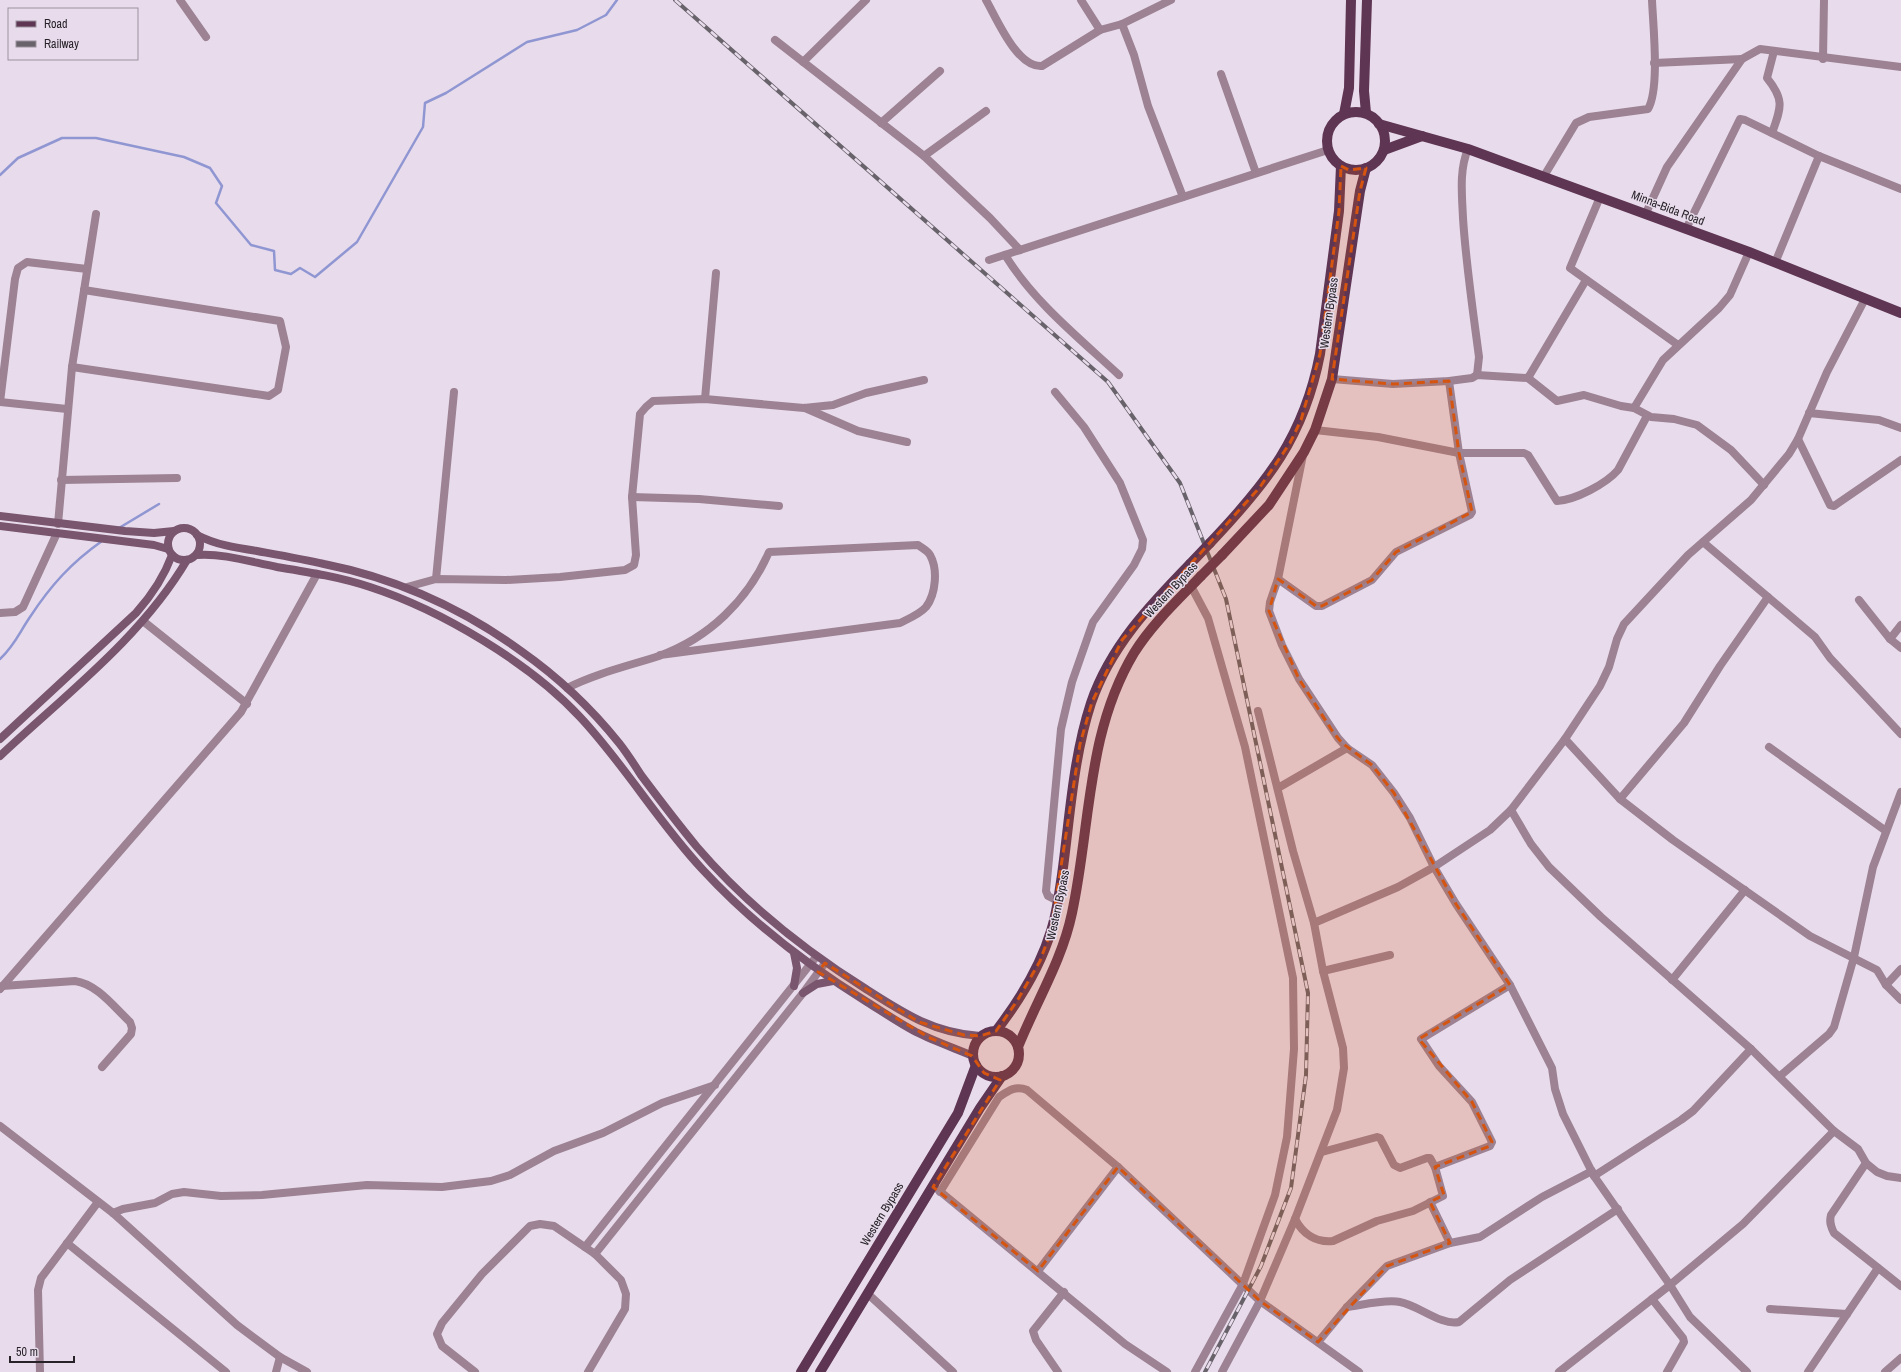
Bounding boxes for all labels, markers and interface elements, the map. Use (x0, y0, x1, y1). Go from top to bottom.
legend (8, 8, 138, 60)
text: Road (44, 16, 68, 32)
text: Railway (44, 36, 79, 52)
street label: Minna-Bida Road (1629, 187, 1707, 229)
street label: Western Bypass (1316, 276, 1342, 350)
street label: Western Bypass (1141, 558, 1201, 622)
street label: Western Bypass (1043, 868, 1073, 942)
street label: Western Bypass (857, 1179, 907, 1249)
scale bar (10, 1338, 74, 1364)
text: 50 m (16, 1344, 38, 1360)

